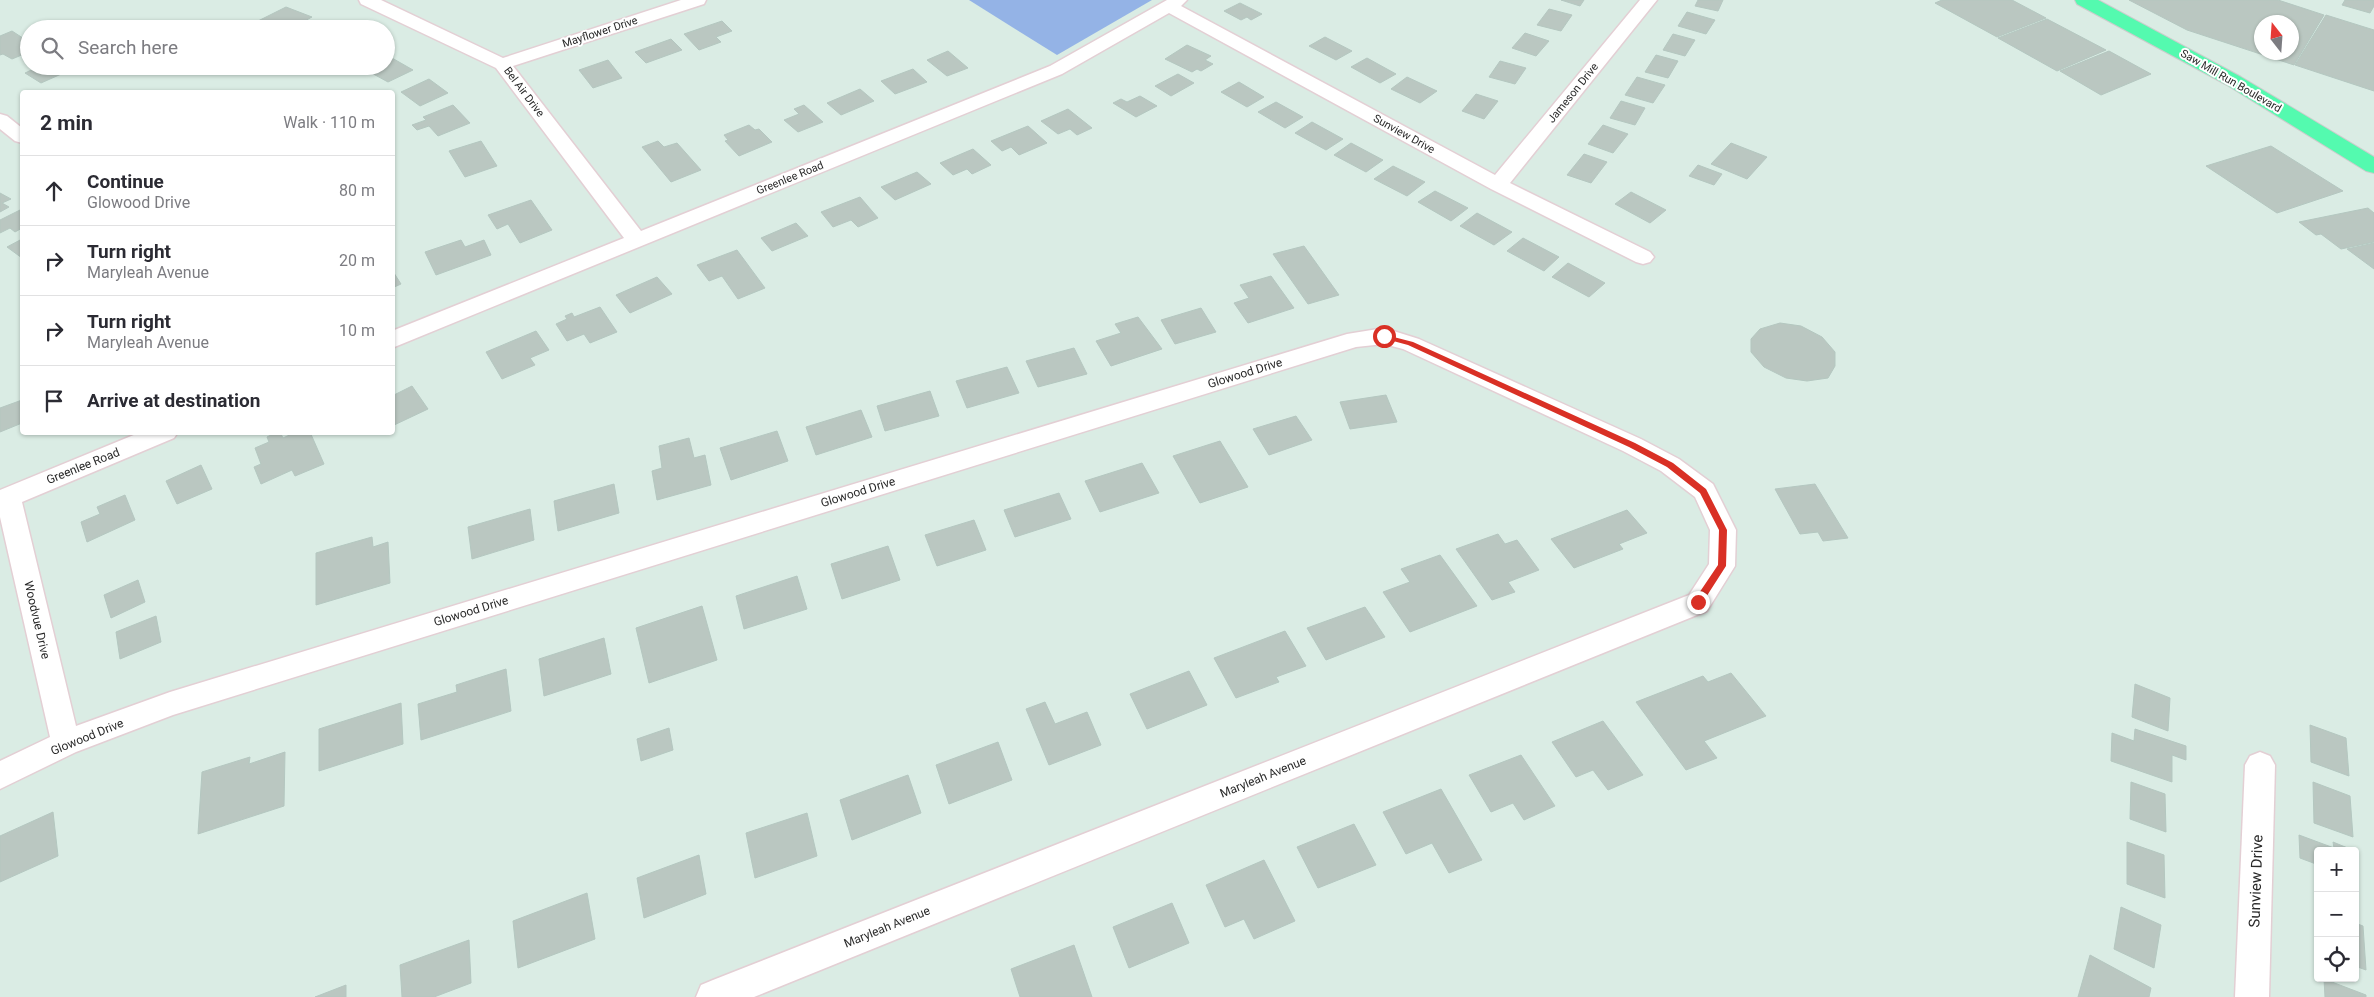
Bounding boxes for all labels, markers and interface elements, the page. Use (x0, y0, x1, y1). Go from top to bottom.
street label: Mayflower Drive (561, 14, 639, 50)
north arrow (2254, 15, 2299, 60)
search box (20, 20, 395, 75)
icon: search (38, 34, 66, 62)
text: Search here (78, 36, 178, 59)
street label: Saw Mill Run Boulevard (2178, 47, 2284, 115)
street label: Jameson Drive (1545, 60, 1601, 125)
street label: Bel Air Drive (501, 64, 547, 120)
text: 2 min (40, 111, 93, 135)
street label: Sunview Drive (1371, 112, 1437, 156)
text: Walk · 110 m (283, 113, 375, 132)
street label: Greenlee Road (755, 159, 825, 197)
text: Continue (87, 170, 164, 193)
icon: ahead (40, 177, 68, 205)
text: 80 m (339, 181, 375, 200)
text: Glowood Drive (87, 193, 190, 212)
text: Turn right (87, 240, 171, 263)
icon: right (40, 247, 68, 275)
text: 20 m (339, 251, 375, 270)
text: Maryleah Avenue (87, 263, 209, 282)
text: Turn right (87, 310, 171, 333)
icon: right (40, 317, 68, 345)
text: 10 m (339, 321, 375, 340)
route start (1373, 325, 1396, 348)
text: Maryleah Avenue (87, 333, 209, 352)
street label: Glowood Drive (1206, 355, 1284, 391)
icon: arrive (40, 387, 68, 415)
text: Arrive at destination (87, 389, 260, 412)
street label: Greenlee Road (44, 445, 122, 487)
street label: Glowood Drive (819, 474, 897, 510)
street label: Woodvue Drive (21, 580, 53, 660)
route end (1687, 591, 1710, 614)
street label: Glowood Drive (432, 593, 510, 629)
street label: Glowood Drive (49, 716, 125, 758)
street label: Maryleah Avenue (1218, 753, 1308, 801)
street label: Sunview Drive (2245, 834, 2267, 928)
map controls (2314, 847, 2359, 982)
button: + (2314, 847, 2359, 892)
button: − (2314, 892, 2359, 937)
street label: Maryleah Avenue (842, 903, 932, 951)
button: locate (2314, 937, 2359, 982)

